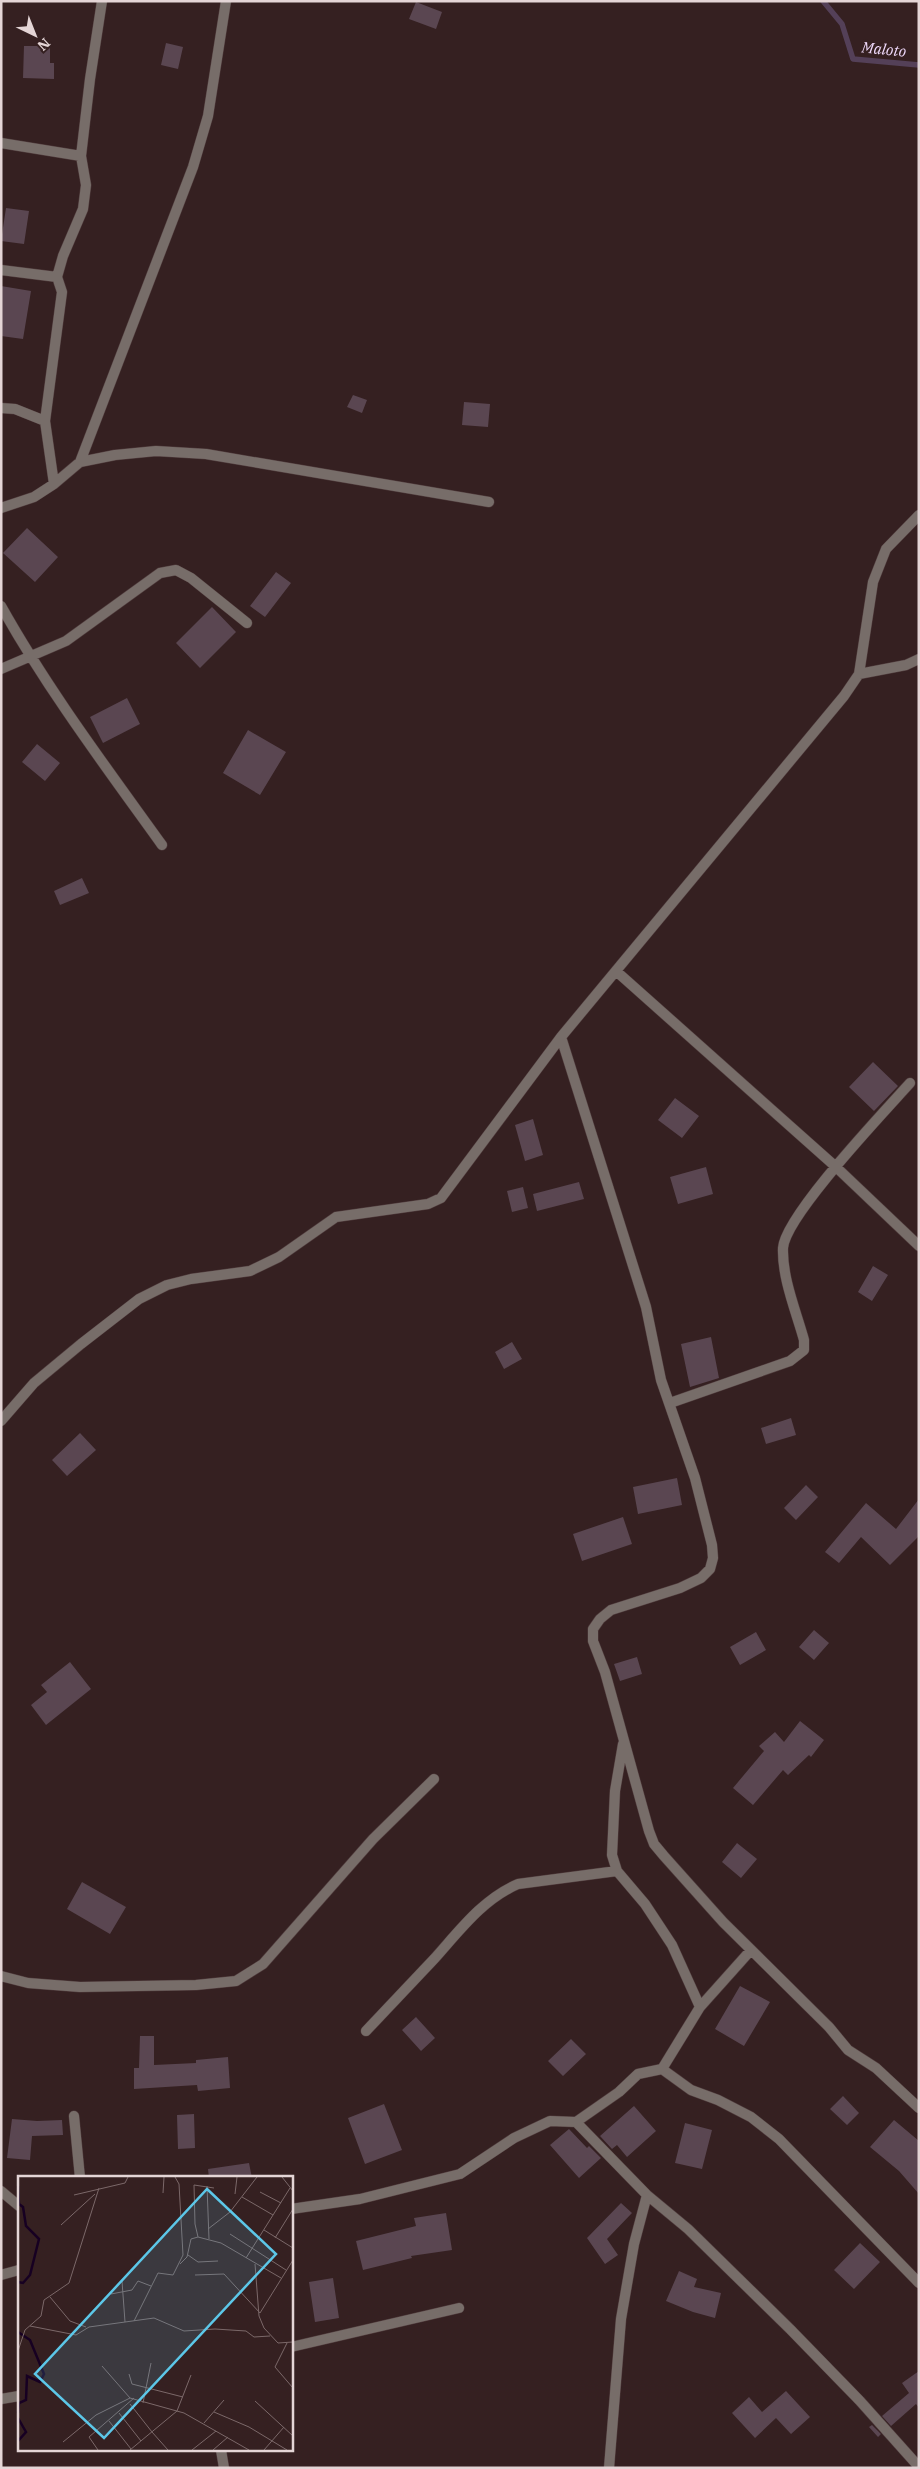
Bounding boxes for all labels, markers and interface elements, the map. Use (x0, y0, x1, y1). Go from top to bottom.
north arrow (10, 10, 60, 60)
text: N (34, 34, 54, 55)
water label: Maloto (860, 37, 907, 61)
inset map (18, 2176, 292, 2452)

